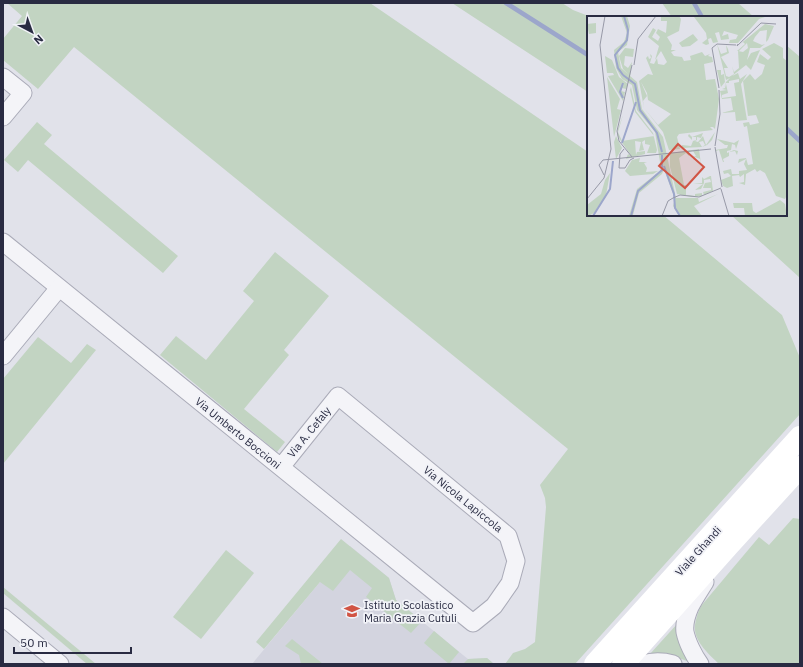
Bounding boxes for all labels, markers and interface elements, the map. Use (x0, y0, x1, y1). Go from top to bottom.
north arrow (12, 12, 52, 52)
inset map (587, 16, 787, 216)
text: N (31, 32, 46, 47)
street label: Via Umberto Boccioni (192, 394, 284, 472)
street label: Via A. Cefaly (284, 403, 334, 460)
street label: Via Nicola Lapiccola (421, 463, 506, 535)
street label: Viale Ghandi (672, 523, 724, 579)
place label: Istituto Scolastico Maria Grazia Cutuli (364, 598, 457, 625)
school or university icon: Istituto Scolastico Maria Grazia Cutuli (343, 602, 361, 620)
scale bar (14, 629, 131, 655)
text: 50 m (20, 635, 48, 650)

